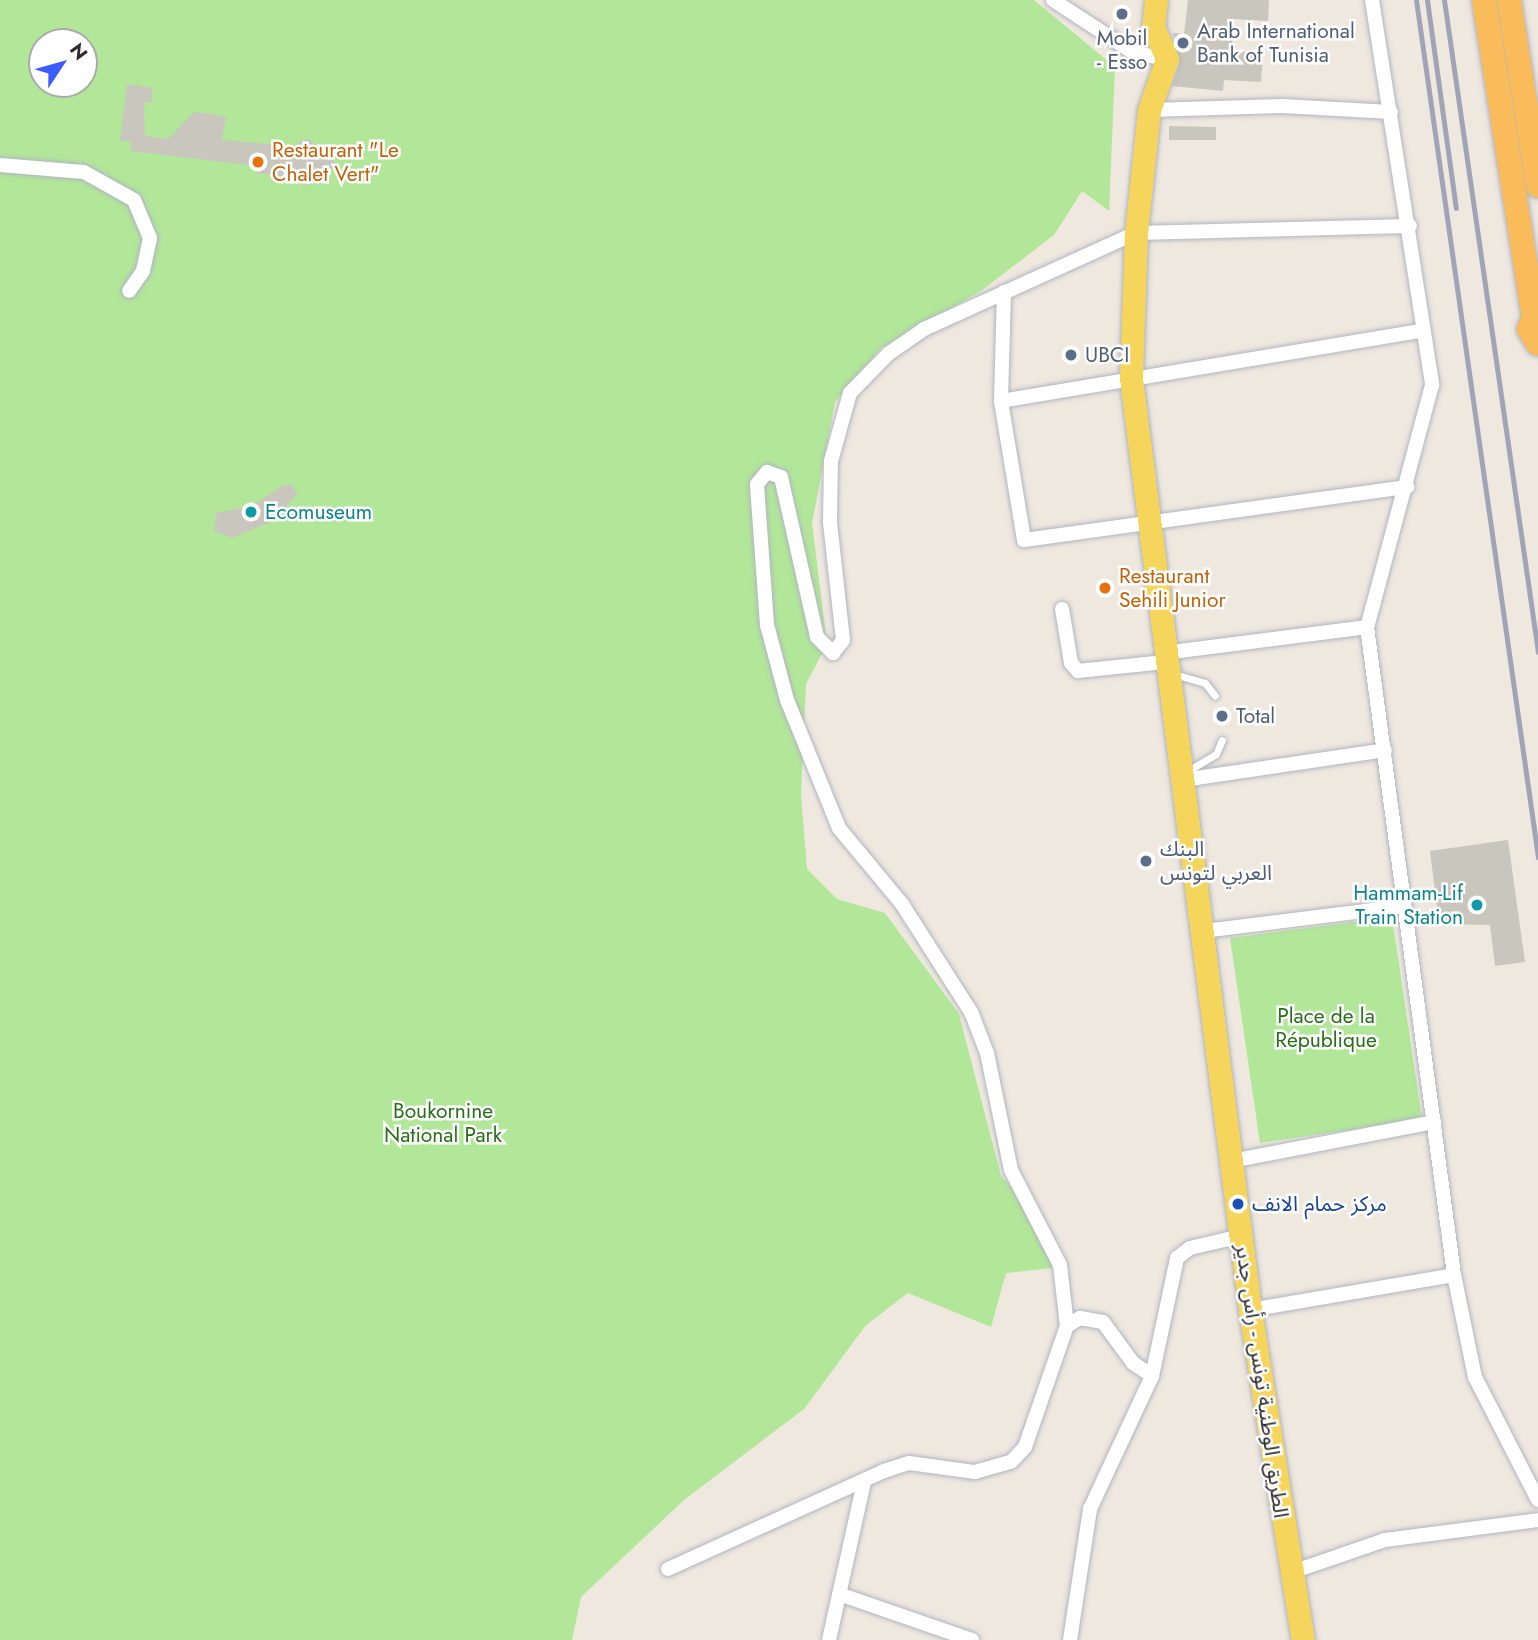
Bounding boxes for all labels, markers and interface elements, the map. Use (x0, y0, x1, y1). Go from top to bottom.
marker: Mobil - Esso (1114, 6, 1130, 22)
place label: Arab International Bank of Tunisia (1197, 18, 1355, 68)
place label: Mobil - Esso (1097, 25, 1147, 75)
north arrow (28, 28, 98, 98)
marker: Arab International Bank of Tunisia (1175, 35, 1191, 51)
text: N (63, 37, 94, 66)
place label: Restaurant "Le Chalet Vert" (272, 137, 399, 187)
marker: Restaurant "Le Chalet Vert" (250, 154, 266, 170)
place label: UBCI (1085, 342, 1129, 368)
marker: UBCI (1063, 347, 1079, 363)
place label: Ecomuseum (265, 499, 372, 525)
marker: Ecomuseum (243, 504, 259, 520)
place label: Restaurant Sehili Junior (1119, 563, 1226, 613)
marker: Restaurant Sehili Junior (1097, 580, 1113, 596)
place label: Total (1236, 703, 1275, 729)
marker: Total (1214, 708, 1230, 724)
place label: البنك العربي لتونس (1160, 836, 1272, 886)
marker: البنك العربي لتونس (1138, 853, 1154, 869)
place label: Hammam-Lif Train Station (1353, 880, 1463, 930)
marker: Hammam-Lif Train Station (1469, 897, 1485, 913)
park label: Place de la République (1275, 1003, 1377, 1053)
park label: Boukornine National Park (384, 1098, 502, 1148)
place label: مركز حمام الانف (1252, 1191, 1387, 1217)
marker: مركز حمام الانف (1230, 1196, 1246, 1212)
street label: الطريق الوطنية تونس - رأس جدير (1230, 1243, 1294, 1519)

